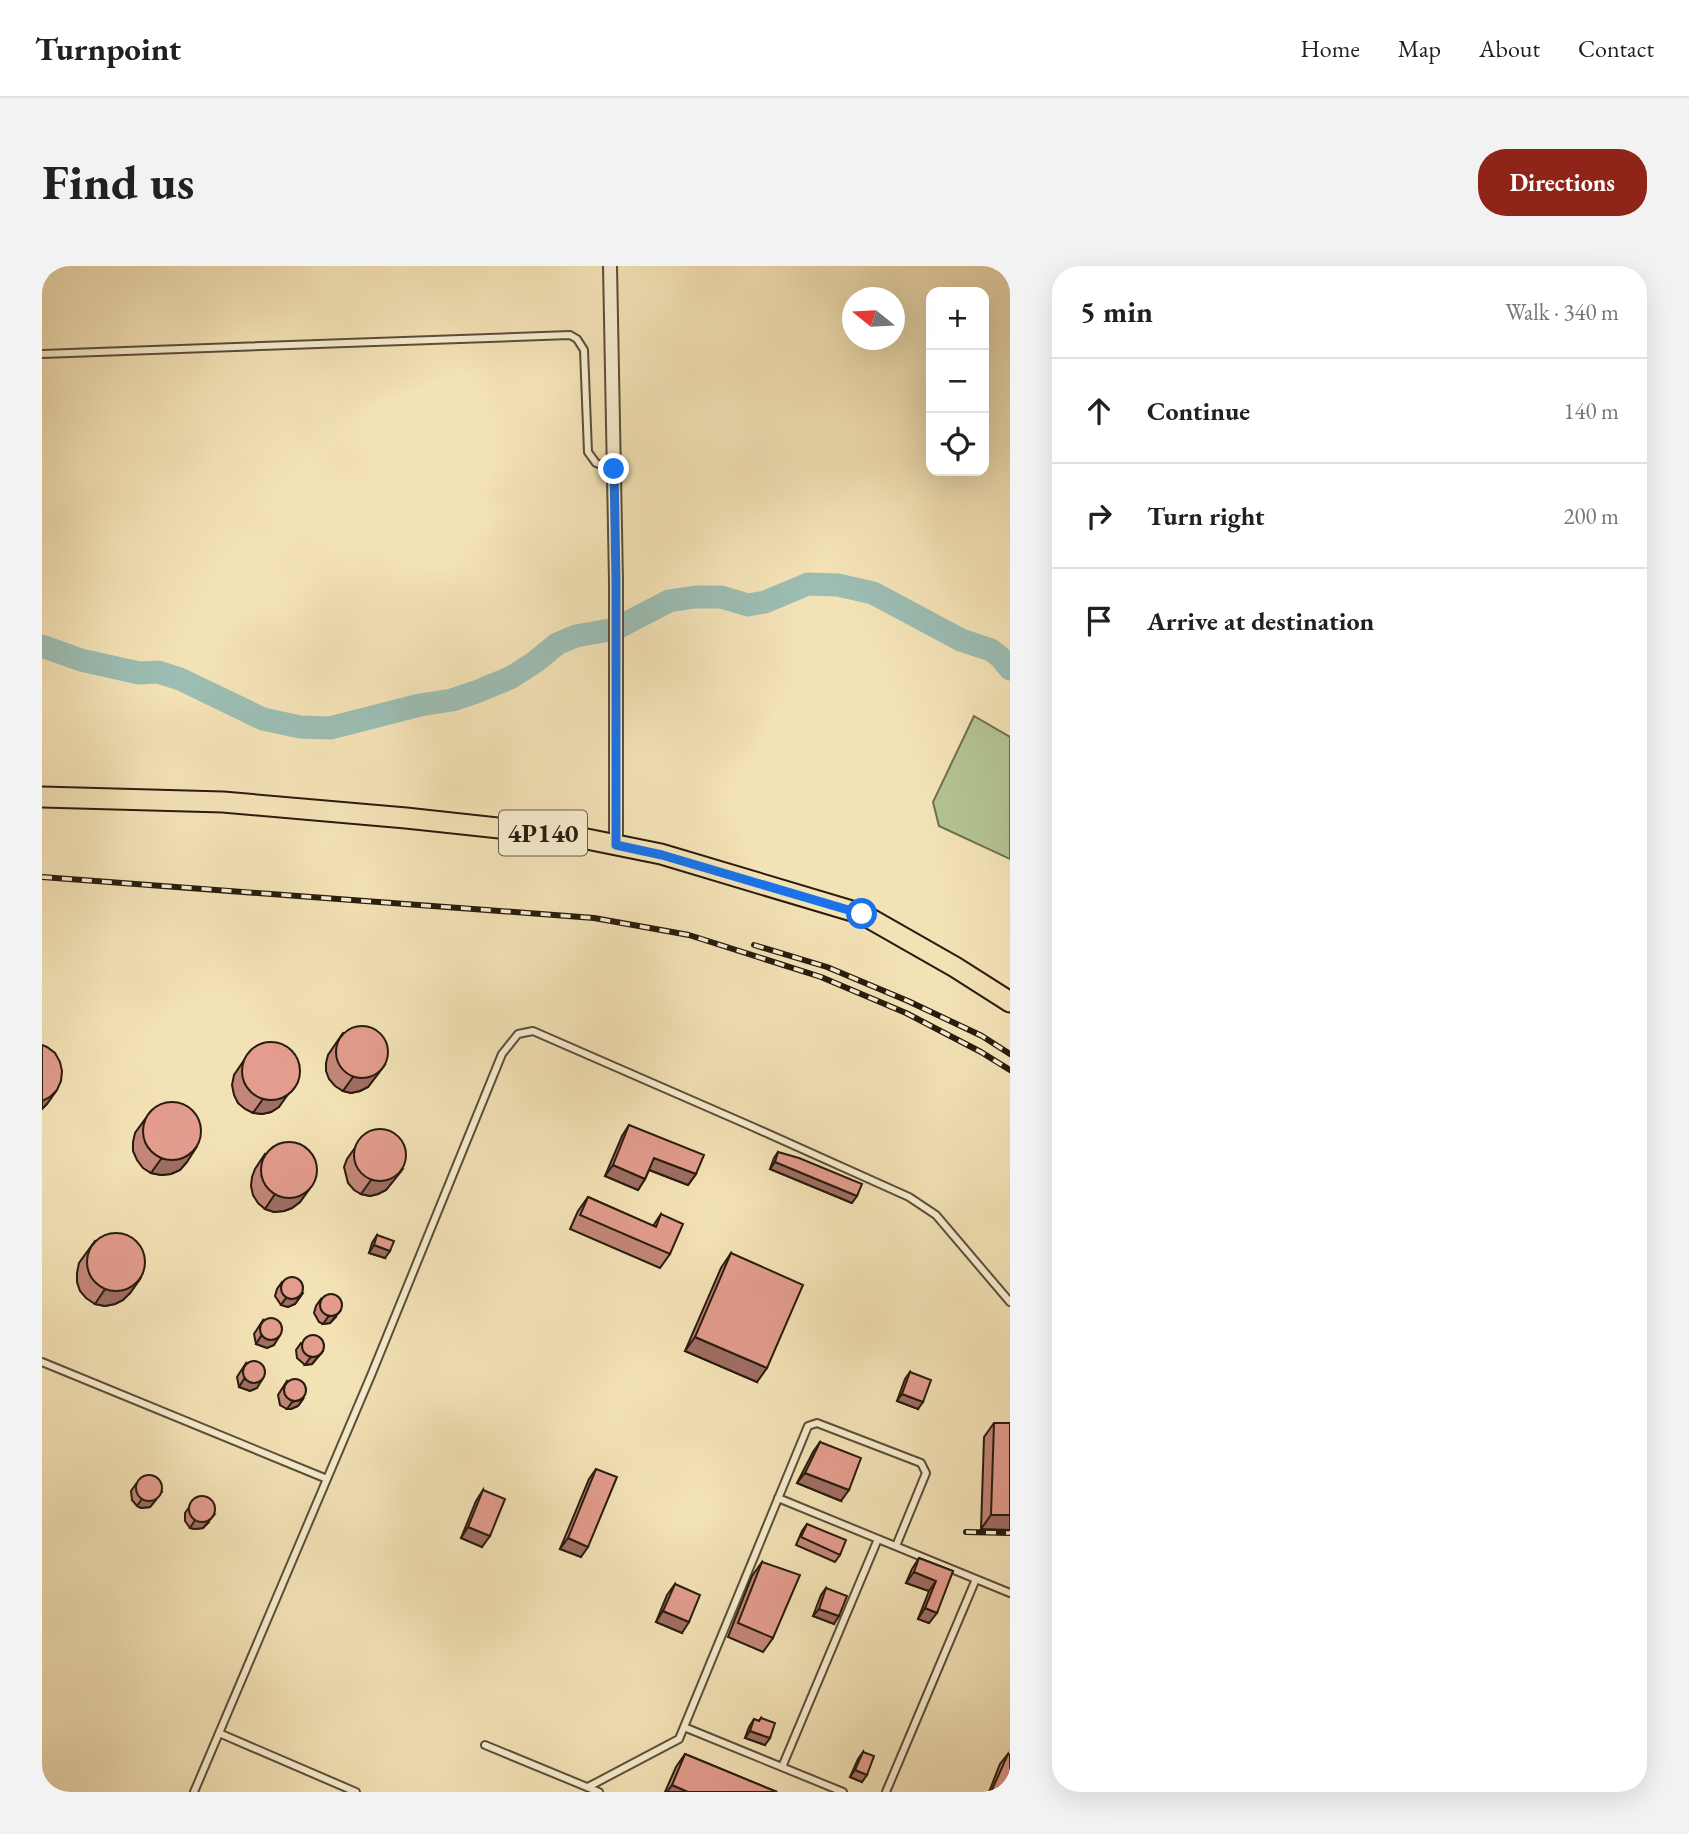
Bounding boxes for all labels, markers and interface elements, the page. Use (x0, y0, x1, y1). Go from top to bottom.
text: Turnpoint (35, 27, 181, 70)
text: Home (1300, 33, 1360, 64)
text: Map (1398, 33, 1441, 64)
text: About (1479, 33, 1540, 64)
text: Contact (1578, 33, 1654, 64)
button: Directions (1478, 149, 1647, 216)
text: Find us (42, 150, 194, 214)
north arrow (842, 287, 905, 350)
map controls (926, 287, 989, 476)
button: + (926, 287, 989, 350)
text: 5 min (1080, 292, 1153, 331)
text: Walk · 340 m (1505, 297, 1619, 327)
button: − (926, 350, 989, 413)
icon: ahead (1080, 392, 1118, 430)
text: Continue (1147, 394, 1250, 428)
text: 140 m (1563, 396, 1619, 426)
button: locate (926, 413, 989, 476)
route end (598, 453, 629, 484)
icon: right (1080, 497, 1118, 535)
text: Turn right (1147, 499, 1265, 533)
text: 200 m (1563, 501, 1619, 531)
icon: arrive (1080, 602, 1118, 640)
text: Arrive at destination (1147, 604, 1374, 638)
road number: 4P140 (499, 810, 587, 856)
route start (846, 898, 877, 929)

